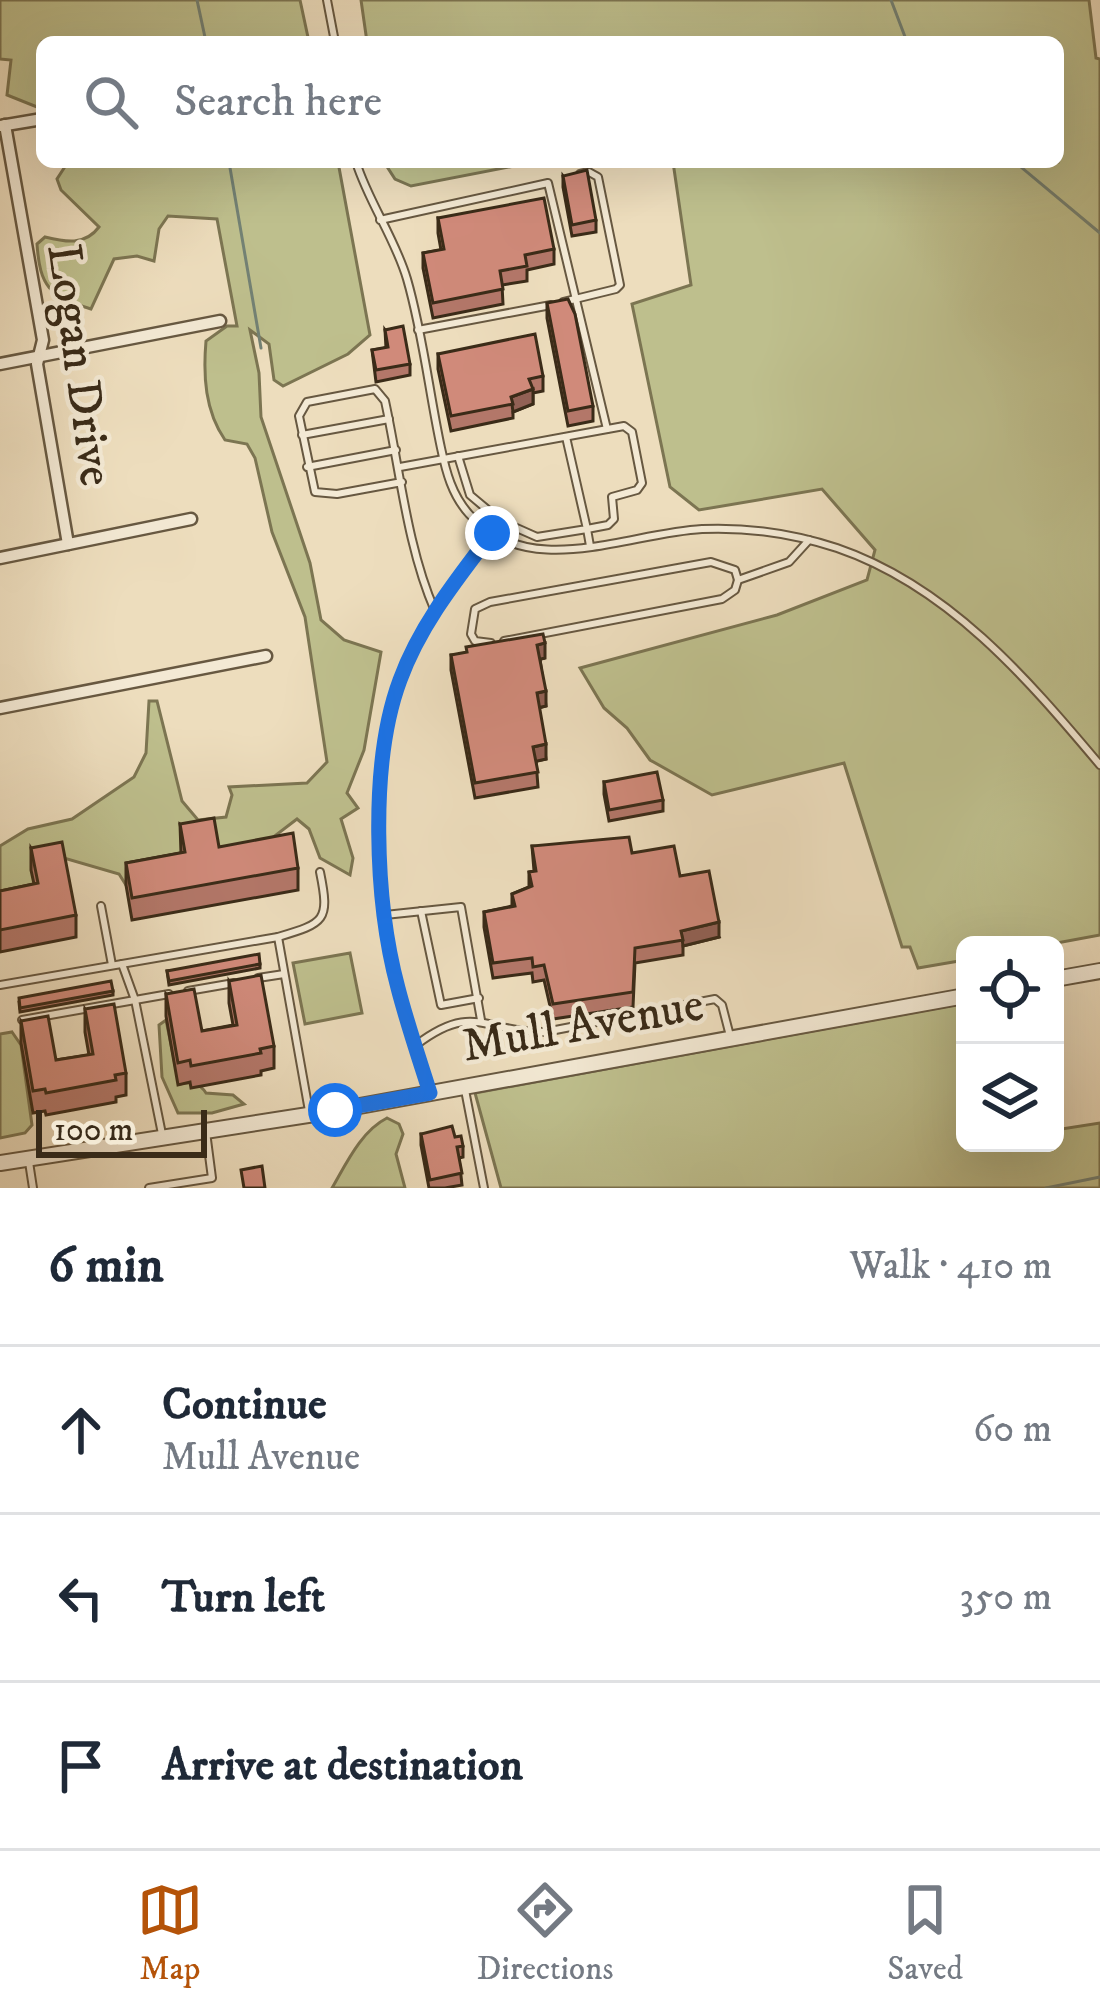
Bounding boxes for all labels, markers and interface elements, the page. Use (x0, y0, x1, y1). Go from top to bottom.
search box (36, 36, 1064, 168)
icon: search (78, 69, 144, 135)
text: Search here (174, 74, 382, 130)
street label: Logan Drive (32, 240, 126, 490)
route end (465, 506, 519, 560)
map controls (956, 936, 1064, 1152)
button: locate (956, 936, 1064, 1044)
street label: Mull Avenue (458, 975, 708, 1077)
button: layers (956, 1044, 1064, 1152)
route start (308, 1083, 362, 1137)
scale bar (36, 1104, 207, 1157)
text: 100 m (54, 1110, 133, 1151)
text: 6 min (48, 1234, 164, 1298)
text: Walk · 410 m (850, 1242, 1052, 1291)
text: Continue (162, 1377, 327, 1433)
icon: ahead (48, 1397, 114, 1463)
text: 60 m (973, 1405, 1052, 1454)
text: Mull Avenue (162, 1433, 360, 1482)
icon: left (48, 1565, 114, 1631)
text: Turn left (162, 1570, 325, 1626)
text: 350 m (959, 1573, 1052, 1622)
icon: arrive (48, 1733, 114, 1799)
text: Arrive at destination (162, 1738, 523, 1794)
tab: Map (137, 1877, 203, 1990)
tab: Directions (477, 1877, 613, 1990)
tab: Saved (887, 1877, 963, 1990)

